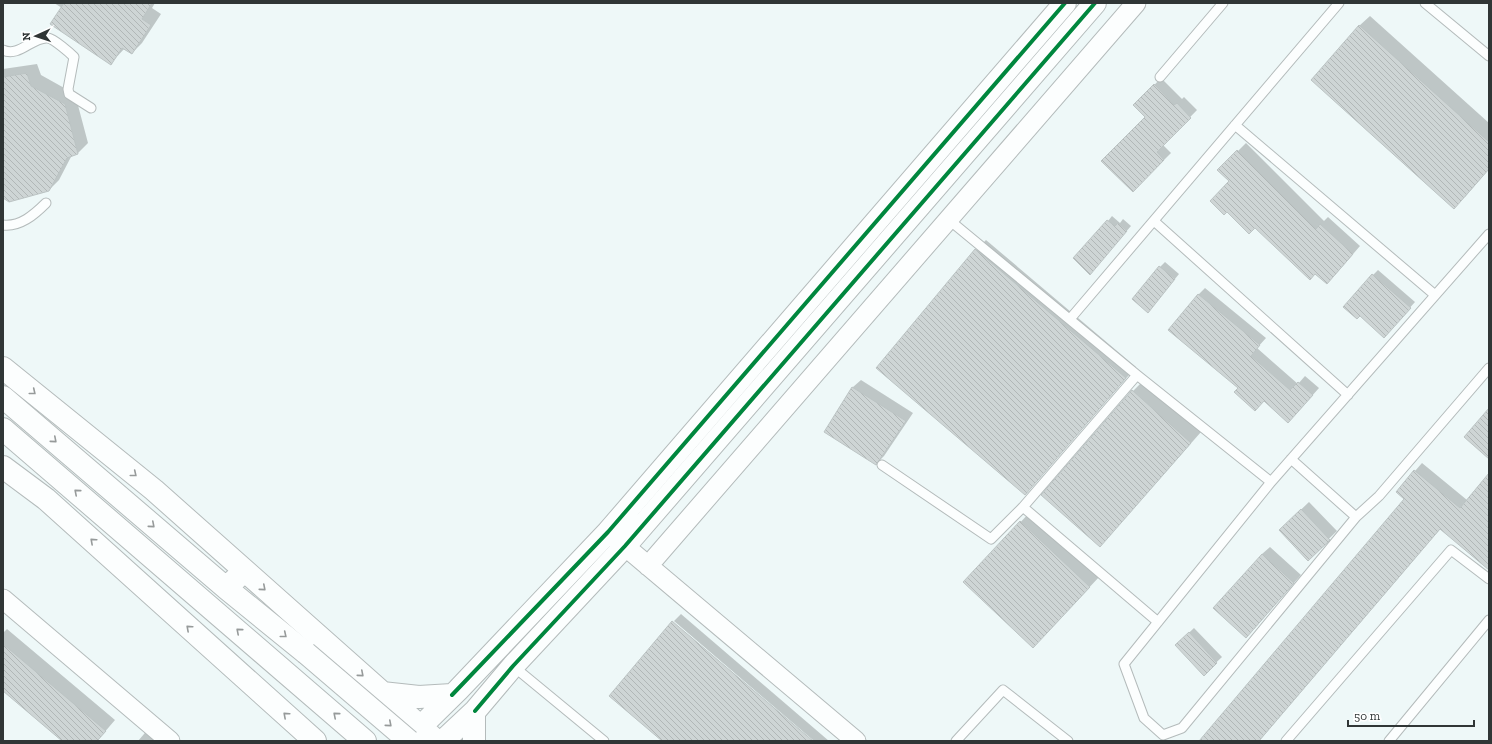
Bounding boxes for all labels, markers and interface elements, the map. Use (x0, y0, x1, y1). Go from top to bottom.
north arrow (16, 16, 56, 56)
text: N (20, 31, 33, 41)
one-way arrow (29, 388, 36, 395)
one-way arrow (49, 436, 57, 443)
one-way arrow (130, 470, 137, 477)
one-way arrow (74, 489, 81, 496)
one-way arrow (148, 520, 155, 527)
one-way arrow (90, 539, 97, 546)
one-way arrow (259, 583, 266, 590)
one-way arrow (186, 625, 194, 633)
one-way arrow (236, 629, 244, 636)
one-way arrow (280, 631, 287, 638)
one-way arrow (356, 669, 363, 676)
scale bar (1348, 702, 1474, 728)
text: 50 m (1354, 709, 1381, 723)
one-way arrow (283, 712, 291, 720)
one-way arrow (333, 713, 340, 720)
one-way arrow (384, 719, 392, 726)

